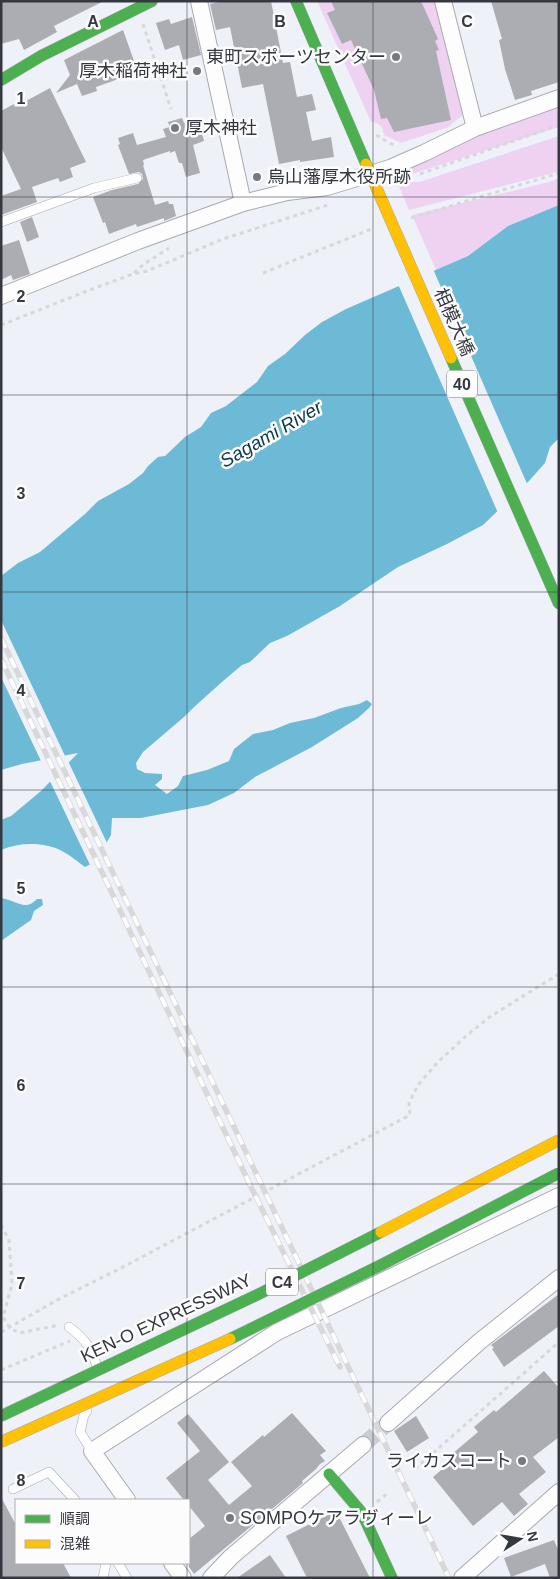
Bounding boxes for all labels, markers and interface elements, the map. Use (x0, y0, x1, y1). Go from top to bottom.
text: A (87, 13, 99, 30)
text: B (274, 13, 286, 30)
text: C (461, 13, 473, 30)
place label: 東町スポーツセンター (206, 47, 386, 67)
marker: 東町スポーツセンター (390, 51, 402, 63)
place label: 厚木稲荷神社 (79, 61, 187, 81)
marker: 厚木稲荷神社 (191, 65, 203, 77)
text: 1 (17, 90, 26, 107)
place label: 厚木神社 (185, 118, 257, 138)
marker: 厚木神社 (169, 122, 181, 134)
place label: 烏山藩厚木役所跡 (267, 167, 411, 187)
marker: 烏山藩厚木役所跡 (251, 171, 263, 183)
street label: 相模大橋 (430, 285, 478, 359)
text: 2 (17, 288, 26, 305)
road number: 40 (447, 370, 477, 398)
water label: Sagami River (216, 396, 326, 472)
text: 3 (17, 485, 26, 502)
text: 4 (17, 682, 26, 699)
text: 5 (17, 880, 26, 897)
text: 6 (17, 1077, 26, 1094)
road number: C4 (266, 1268, 298, 1295)
street label: KEN-O EXPRESSWAY (77, 1270, 255, 1366)
text: 7 (17, 1275, 26, 1292)
place label: ライカスコート (386, 1451, 512, 1471)
marker: ライカスコート (516, 1455, 528, 1467)
text: 8 (17, 1472, 26, 1489)
legend (15, 1499, 190, 1564)
place label: SOMPOケアラヴィーレ (240, 1508, 433, 1528)
text: 順調 (60, 1510, 90, 1527)
marker: SOMPOケアラヴィーレ (224, 1512, 236, 1524)
north arrow (495, 1514, 545, 1564)
text: N (524, 1530, 542, 1543)
text: 混雑 (60, 1535, 90, 1552)

